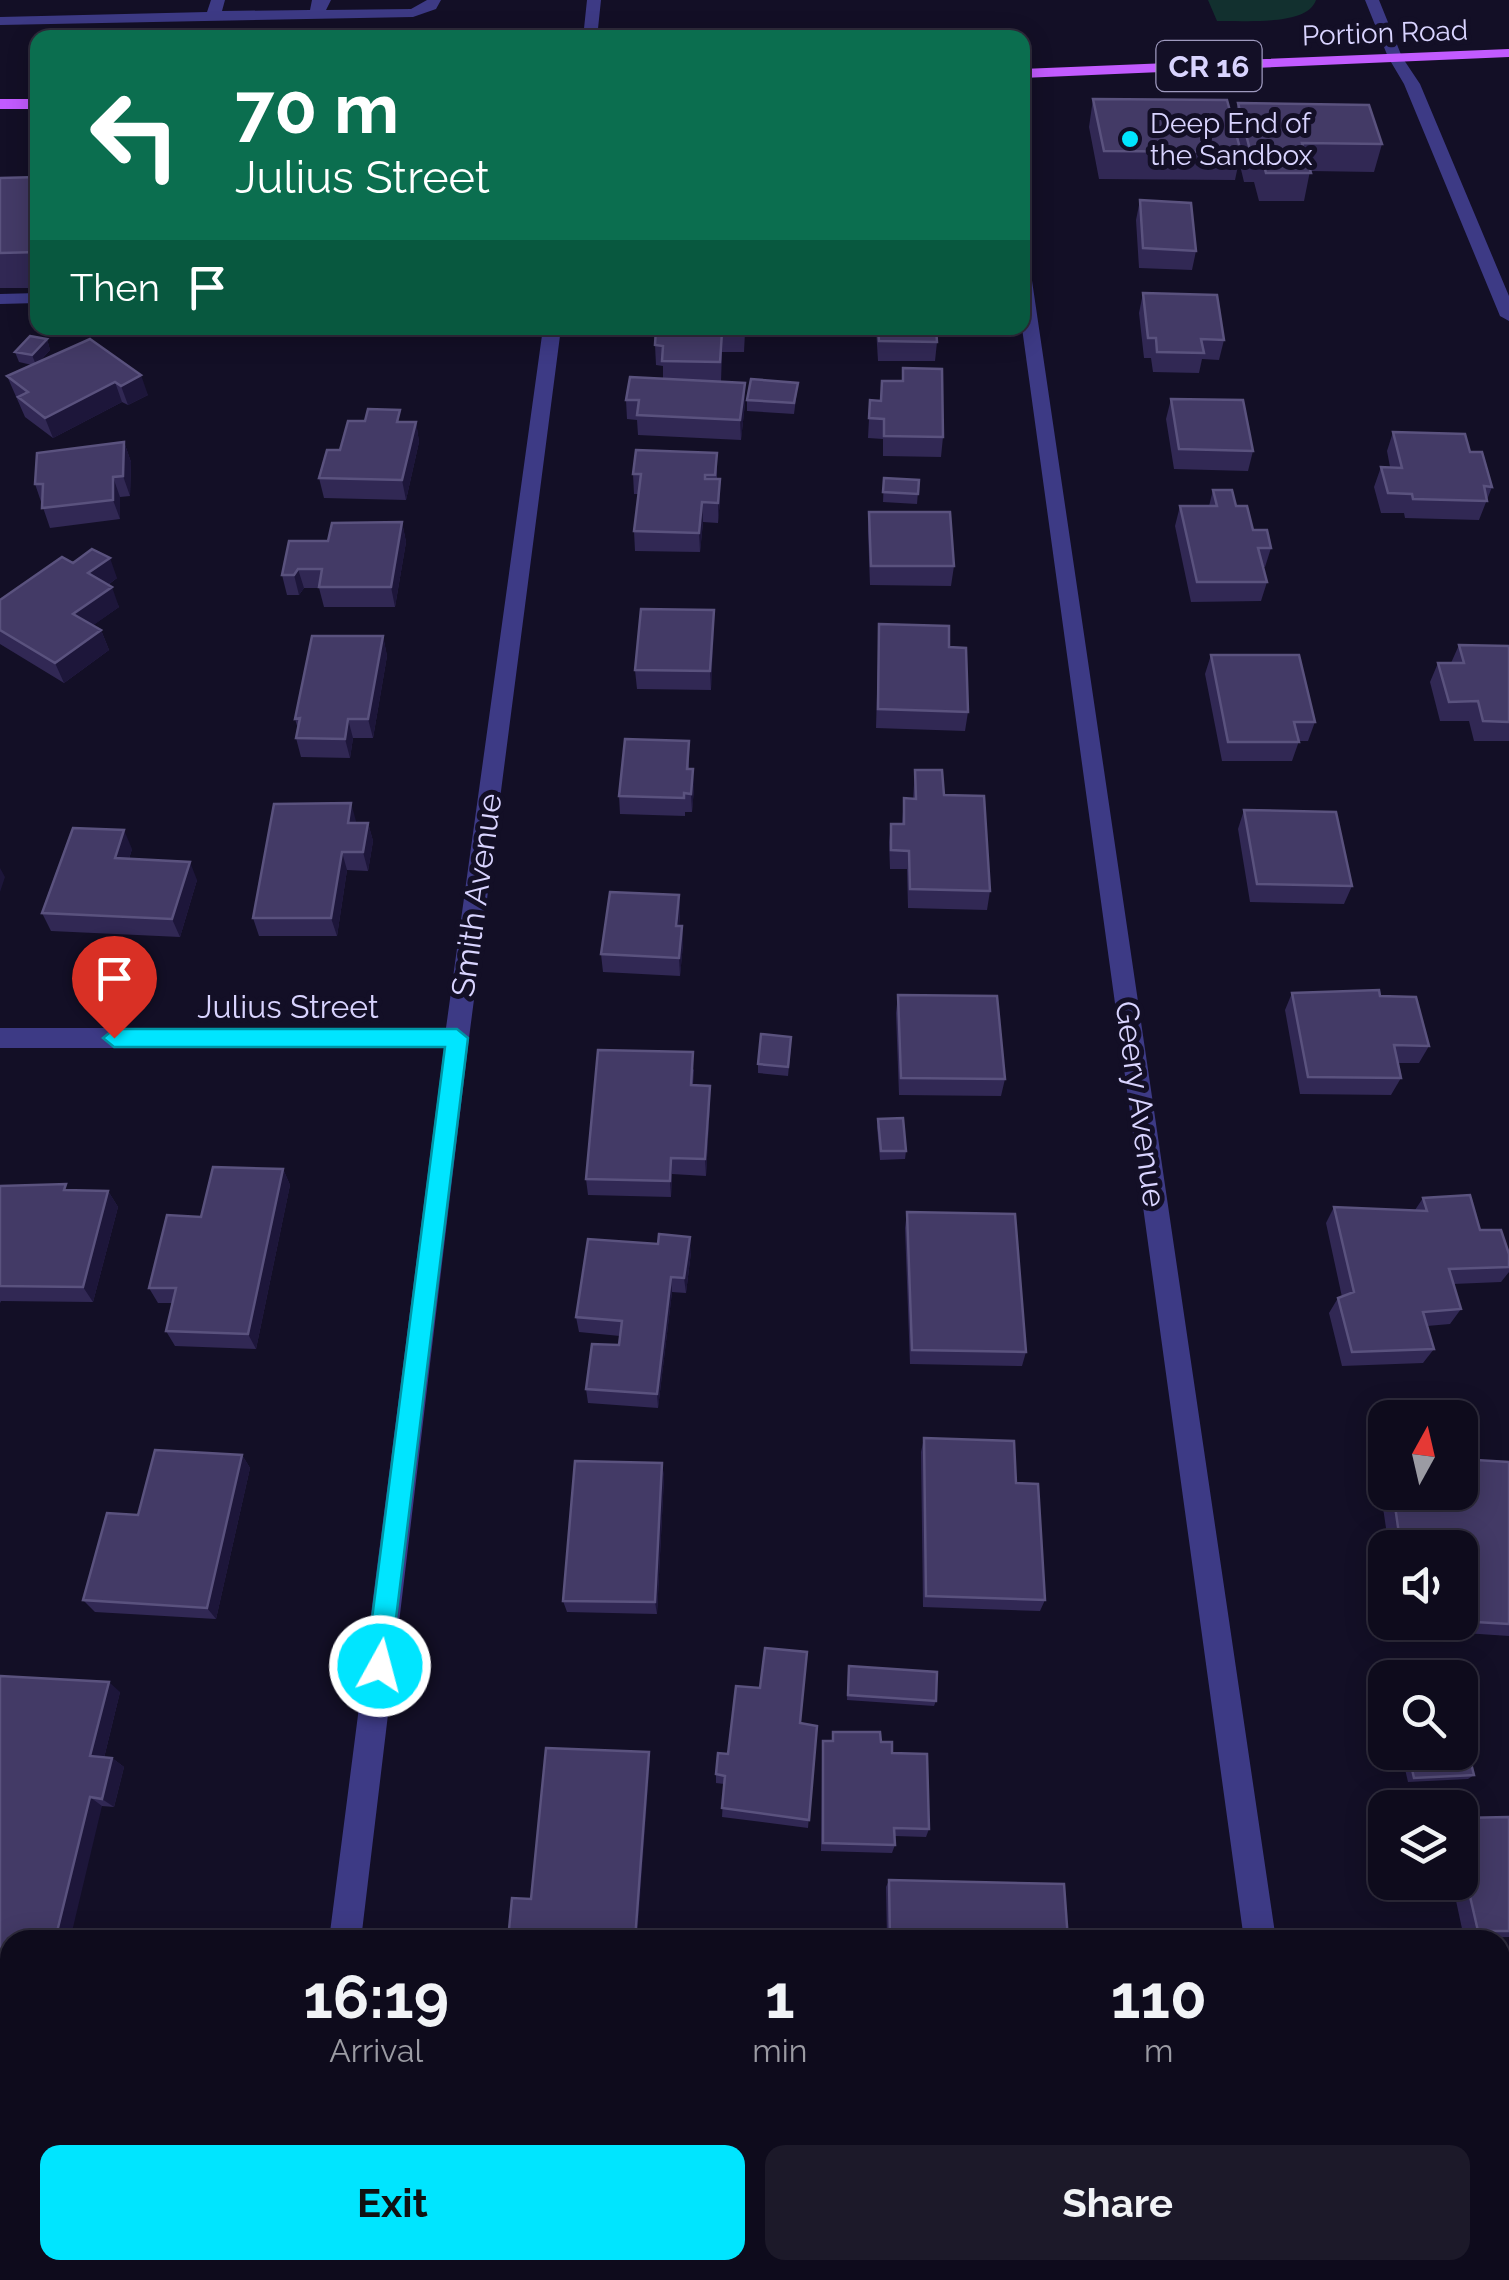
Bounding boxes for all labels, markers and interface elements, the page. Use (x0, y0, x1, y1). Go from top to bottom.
street label: Portion Road (1301, 14, 1469, 52)
road number: CR 16 (1156, 41, 1262, 91)
text: 70 m (235, 67, 399, 149)
icon: left (70, 70, 200, 200)
place label: Deep End of the Sandbox (1150, 107, 1313, 172)
marker: Deep End of the Sandbox (1119, 128, 1141, 150)
text: Julius Street (235, 151, 490, 204)
icon: arrive (180, 260, 235, 315)
text: Then (70, 265, 160, 310)
street label: Smith Avenue (443, 791, 509, 999)
pin (72, 936, 157, 1039)
icon: arrive (87, 951, 142, 1006)
street label: Julius Street (197, 988, 379, 1025)
street label: Geery Avenue (1108, 999, 1174, 1209)
north arrow (1368, 1400, 1478, 1510)
map controls (1368, 1400, 1478, 1900)
button: sound (1368, 1530, 1478, 1640)
position arrow (328, 1614, 432, 1718)
button: search (1368, 1660, 1478, 1770)
button: layers (1368, 1790, 1478, 1900)
text: 16:19 (303, 1962, 449, 2032)
text: 1 (765, 1962, 795, 2032)
text: 110 (1111, 1962, 1207, 2032)
text: Arrival (329, 2032, 423, 2069)
text: min (752, 2032, 807, 2069)
text: m (1144, 2032, 1173, 2069)
button: Exit (40, 2145, 745, 2260)
button: Share (765, 2145, 1470, 2260)

